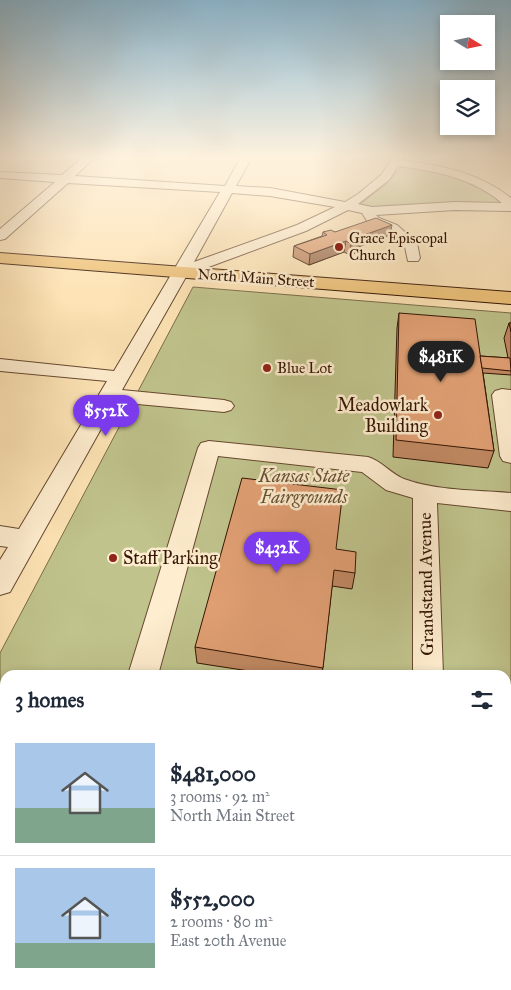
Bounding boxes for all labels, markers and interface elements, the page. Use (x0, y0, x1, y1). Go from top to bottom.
north arrow (440, 15, 495, 70)
map controls (440, 15, 495, 135)
button: layers (440, 80, 495, 135)
place label: Grace Episcopal Church (349, 229, 448, 264)
marker: Grace Episcopal Church (333, 241, 345, 253)
street label: North Main Street (197, 265, 316, 291)
pin: $481K (406, 340, 476, 383)
text: $481K (419, 347, 463, 366)
place label: Blue Lot (277, 359, 333, 377)
marker: Blue Lot (261, 362, 273, 374)
pin: $552K (71, 394, 141, 437)
place label: Meadowlark Building (337, 394, 429, 438)
text: $552K (84, 401, 128, 420)
marker: Meadowlark Building (432, 409, 444, 421)
park label: Kansas State Fairgrounds (258, 465, 351, 508)
street label: Grandstand Avenue (414, 512, 438, 656)
pin: $432K (242, 532, 312, 574)
text: $432K (255, 538, 299, 557)
place label: Staff Parking (123, 547, 218, 570)
marker: Staff Parking (107, 552, 119, 564)
icon: filters (468, 686, 496, 714)
text: 3 homes (15, 687, 84, 713)
text: $481,000 (170, 761, 256, 787)
icon: home (55, 763, 115, 823)
text: 3 rooms · 92 m² (170, 787, 270, 806)
text: North Main Street (170, 806, 295, 825)
text: $552,000 (170, 886, 255, 912)
icon: home (55, 888, 115, 948)
text: 2 rooms · 80 m² (170, 912, 273, 931)
text: East 20th Avenue (170, 931, 286, 950)

